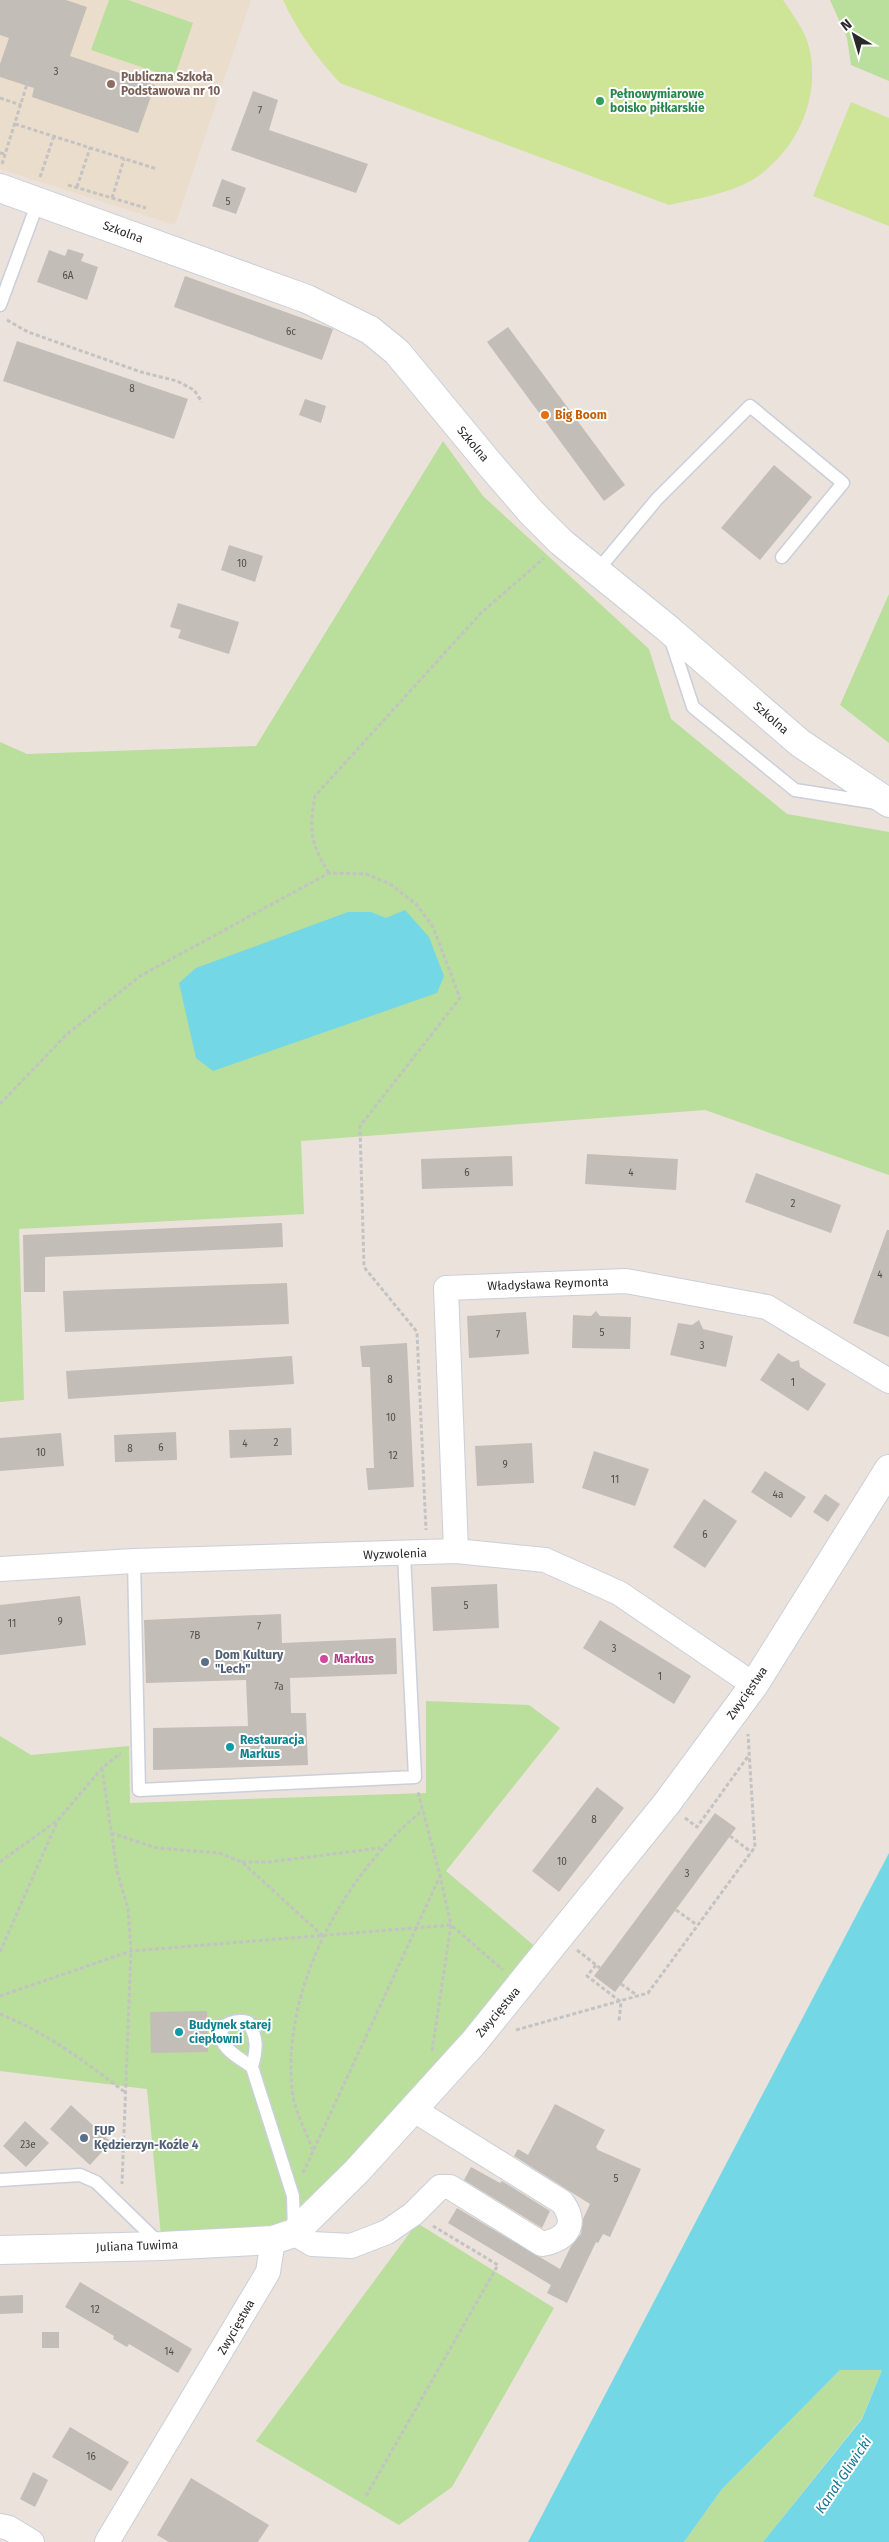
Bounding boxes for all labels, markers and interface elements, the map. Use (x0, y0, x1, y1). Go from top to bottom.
north arrow (829, 10, 879, 60)
text: N (837, 16, 855, 35)
house number: 3 (54, 66, 59, 78)
place label: Publiczna Szkoła Podstawowa nr 10 (121, 70, 220, 98)
marker: Publiczna Szkoła Podstawowa nr 10 (105, 78, 117, 90)
place label: Pełnowymiarowe boisko piłkarskie (610, 87, 705, 115)
marker: Pełnowymiarowe boisko piłkarskie (594, 95, 606, 107)
house number: 7 (258, 105, 263, 117)
house number: 5 (225, 196, 231, 208)
street label: Szkolna (101, 218, 145, 246)
house number: 6A (62, 270, 74, 282)
house number: 6c (286, 326, 296, 338)
house number: 8 (129, 383, 135, 395)
place label: Big Boom (555, 408, 607, 422)
marker: Big Boom (539, 409, 551, 421)
street label: Szkolna (454, 423, 492, 465)
house number: 10 (237, 558, 247, 570)
street label: Szkolna (751, 699, 791, 737)
house number: 6 (464, 1167, 470, 1179)
house number: 4 (628, 1167, 634, 1179)
house number: 2 (791, 1198, 796, 1210)
house number: 4 (877, 1269, 883, 1281)
street label: Władysława Reymonta (487, 1275, 609, 1293)
house number: 5 (599, 1327, 605, 1339)
house number: 7 (496, 1329, 501, 1341)
house number: 3 (700, 1340, 705, 1352)
house number: 8 (387, 1374, 393, 1386)
house number: 1 (791, 1377, 795, 1389)
house number: 10 (386, 1412, 396, 1424)
house number: 2 (274, 1437, 279, 1449)
house number: 4 (242, 1438, 248, 1450)
house number: 6 (158, 1442, 164, 1454)
house number: 8 (127, 1443, 133, 1455)
house number: 10 (36, 1447, 46, 1459)
house number: 12 (388, 1450, 398, 1462)
house number: 9 (502, 1459, 508, 1471)
house number: 11 (611, 1474, 619, 1486)
house number: 4a (773, 1489, 783, 1501)
house number: 6 (702, 1529, 708, 1541)
street label: Wyzwolenia (363, 1546, 427, 1562)
house number: 5 (463, 1600, 469, 1612)
house number: 9 (57, 1616, 63, 1628)
house number: 11 (8, 1618, 16, 1630)
house number: 7 (257, 1621, 262, 1633)
house number: 7B (190, 1630, 200, 1642)
house number: 3 (612, 1643, 617, 1655)
place label: Dom Kultury "Lech" (215, 1648, 284, 1676)
place label: Markus (334, 1652, 374, 1666)
marker: Markus (318, 1653, 330, 1665)
marker: Dom Kultury "Lech" (199, 1656, 211, 1668)
street label: Zwycięstwa (724, 1664, 770, 1722)
house number: 1 (658, 1671, 662, 1683)
house number: 7a (274, 1681, 284, 1693)
place label: Restauracja Markus (240, 1733, 305, 1761)
marker: Restauracja Markus (224, 1741, 236, 1753)
house number: 8 (591, 1814, 597, 1826)
house number: 10 (557, 1856, 567, 1868)
house number: 3 (685, 1868, 690, 1880)
street label: Zwycięstwa (473, 1984, 523, 2040)
place label: Budynek starej ciepłowni (189, 2018, 271, 2046)
marker: Budynek starej ciepłowni (173, 2026, 185, 2038)
place label: FUP Kędzierzyn-Koźle 4 (94, 2124, 199, 2152)
marker: FUP Kędzierzyn-Koźle 4 (78, 2132, 90, 2144)
house number: 23e (20, 2139, 36, 2151)
house number: 5 (613, 2173, 619, 2185)
street label: Juliana Tuwima (96, 2238, 178, 2254)
street label: Zwycięstwa (215, 2297, 257, 2357)
house number: 12 (90, 2304, 100, 2316)
house number: 14 (164, 2346, 175, 2358)
water label: Kanał Gliwicki (812, 2434, 875, 2517)
house number: 16 (86, 2451, 96, 2463)

